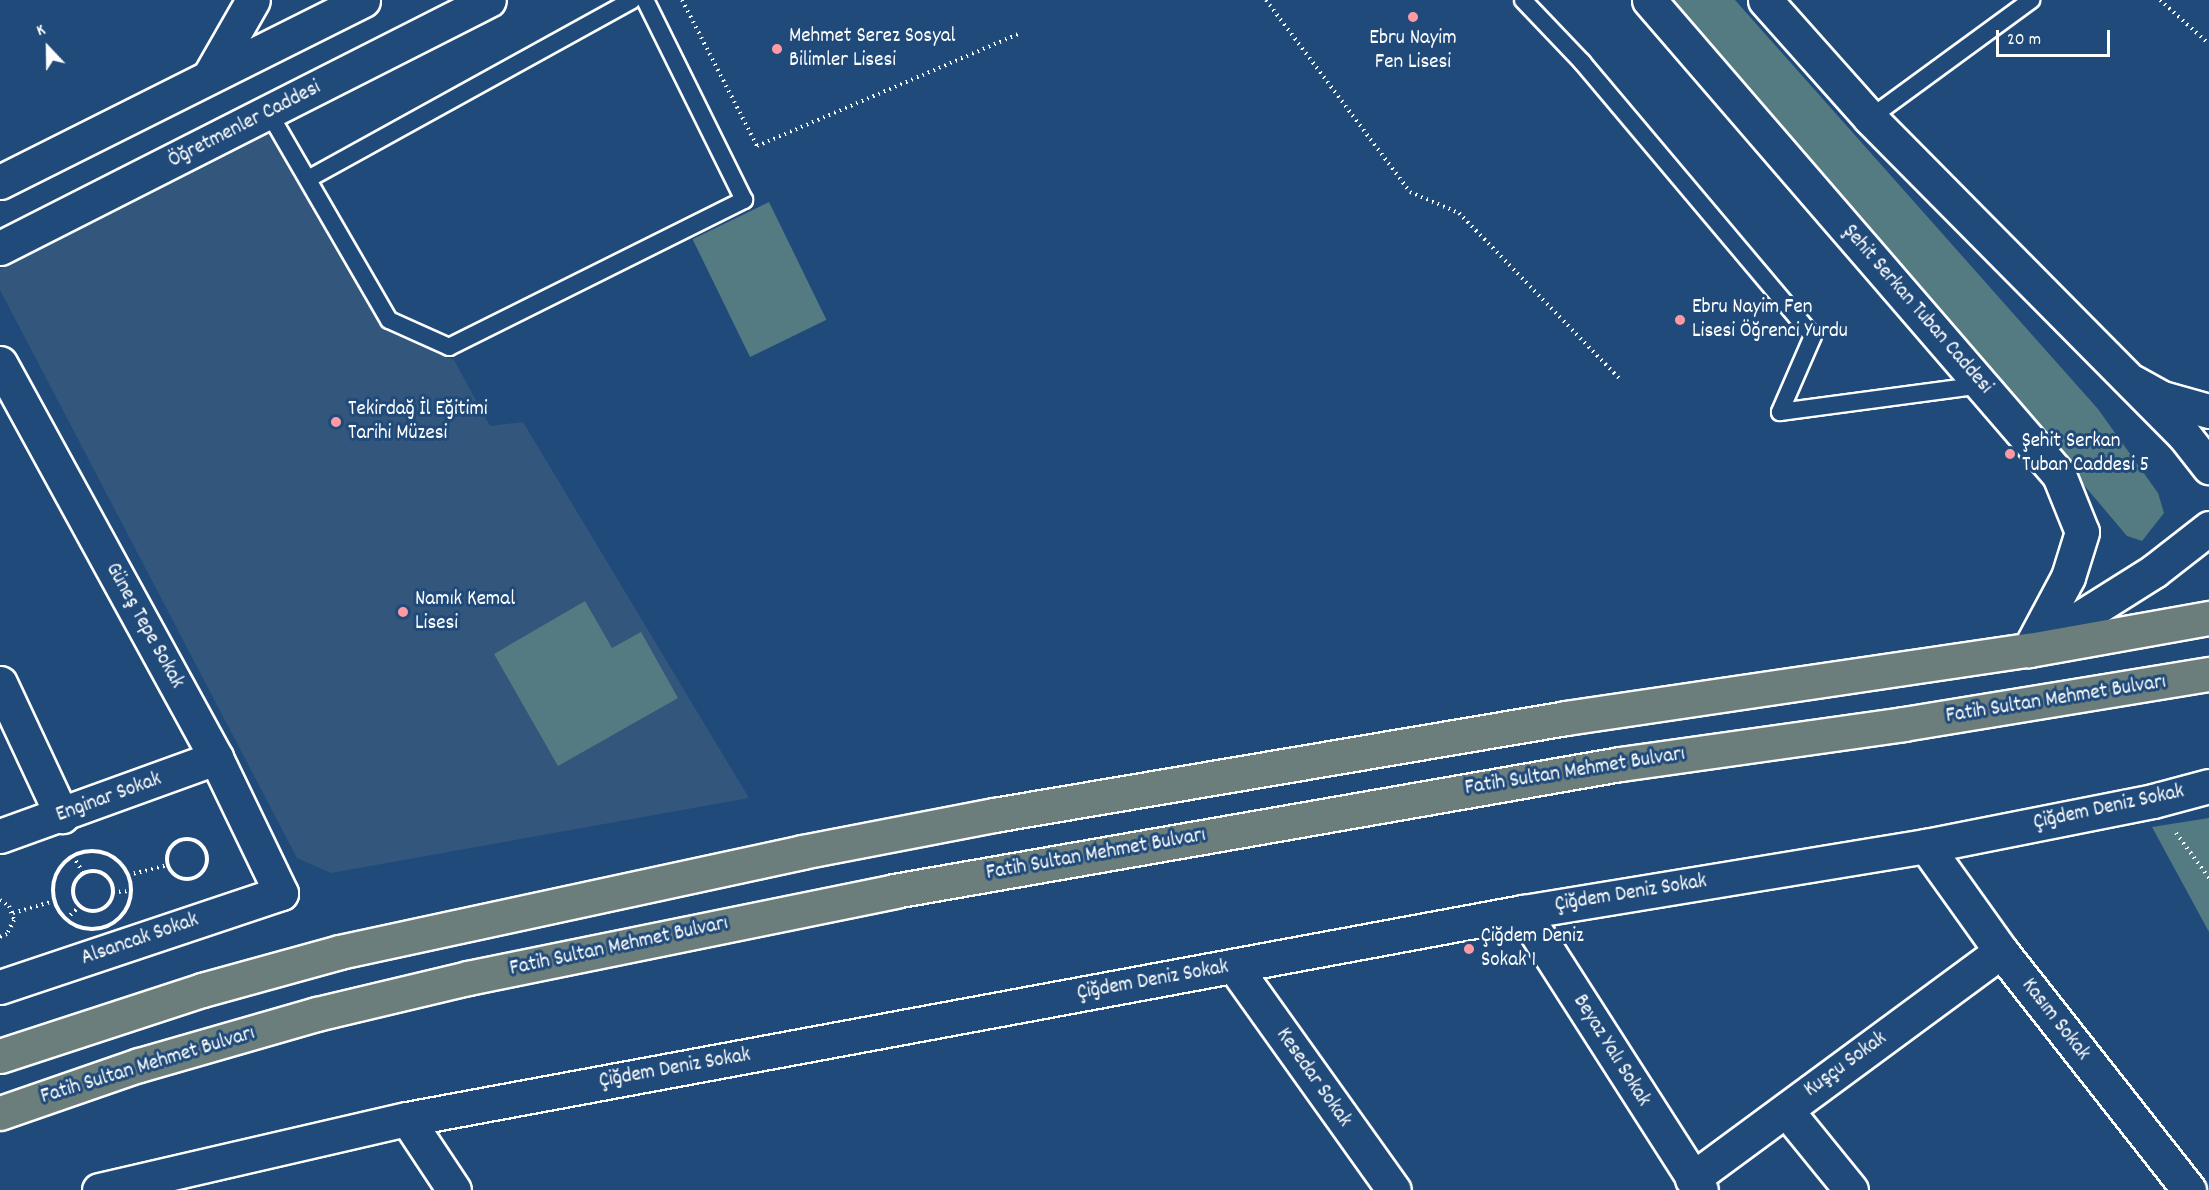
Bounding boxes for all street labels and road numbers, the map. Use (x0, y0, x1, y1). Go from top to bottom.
street label: Öğretmenler Caddesi (165, 76, 325, 174)
street label: Şehit Serkan Tuban Caddesi (1837, 220, 1997, 400)
street label: Güneş Tepe Sokak (99, 559, 189, 693)
street label: Fatih Sultan Mehmet Bulvarı (1944, 670, 2168, 730)
street label: Fatih Sultan Mehmet Bulvarı (1463, 742, 1687, 802)
street label: Enginar Sokak (53, 767, 165, 829)
street label: Çiğdem Deniz Sokak (2031, 780, 2187, 836)
street label: Fatih Sultan Mehmet Bulvarı (984, 823, 1208, 887)
street label: Çiğdem Deniz Sokak (1553, 870, 1709, 918)
street label: Alsancak Sokak (78, 908, 202, 972)
street label: Fatih Sultan Mehmet Bulvarı (508, 912, 730, 982)
street label: Çiğdem Deniz Sokak (1075, 955, 1231, 1007)
street label: Kasım Sokak (2015, 974, 2095, 1066)
street label: Beyaz Yalı Sokak (1567, 990, 1655, 1112)
street label: Fatih Sultan Mehmet Bulvarı (38, 1021, 258, 1111)
street label: Kesedar Sokak (1270, 1024, 1356, 1132)
street label: Kuşçu Sokak (1800, 1027, 1892, 1103)
street label: Çiğdem Deniz Sokak (597, 1043, 753, 1095)

